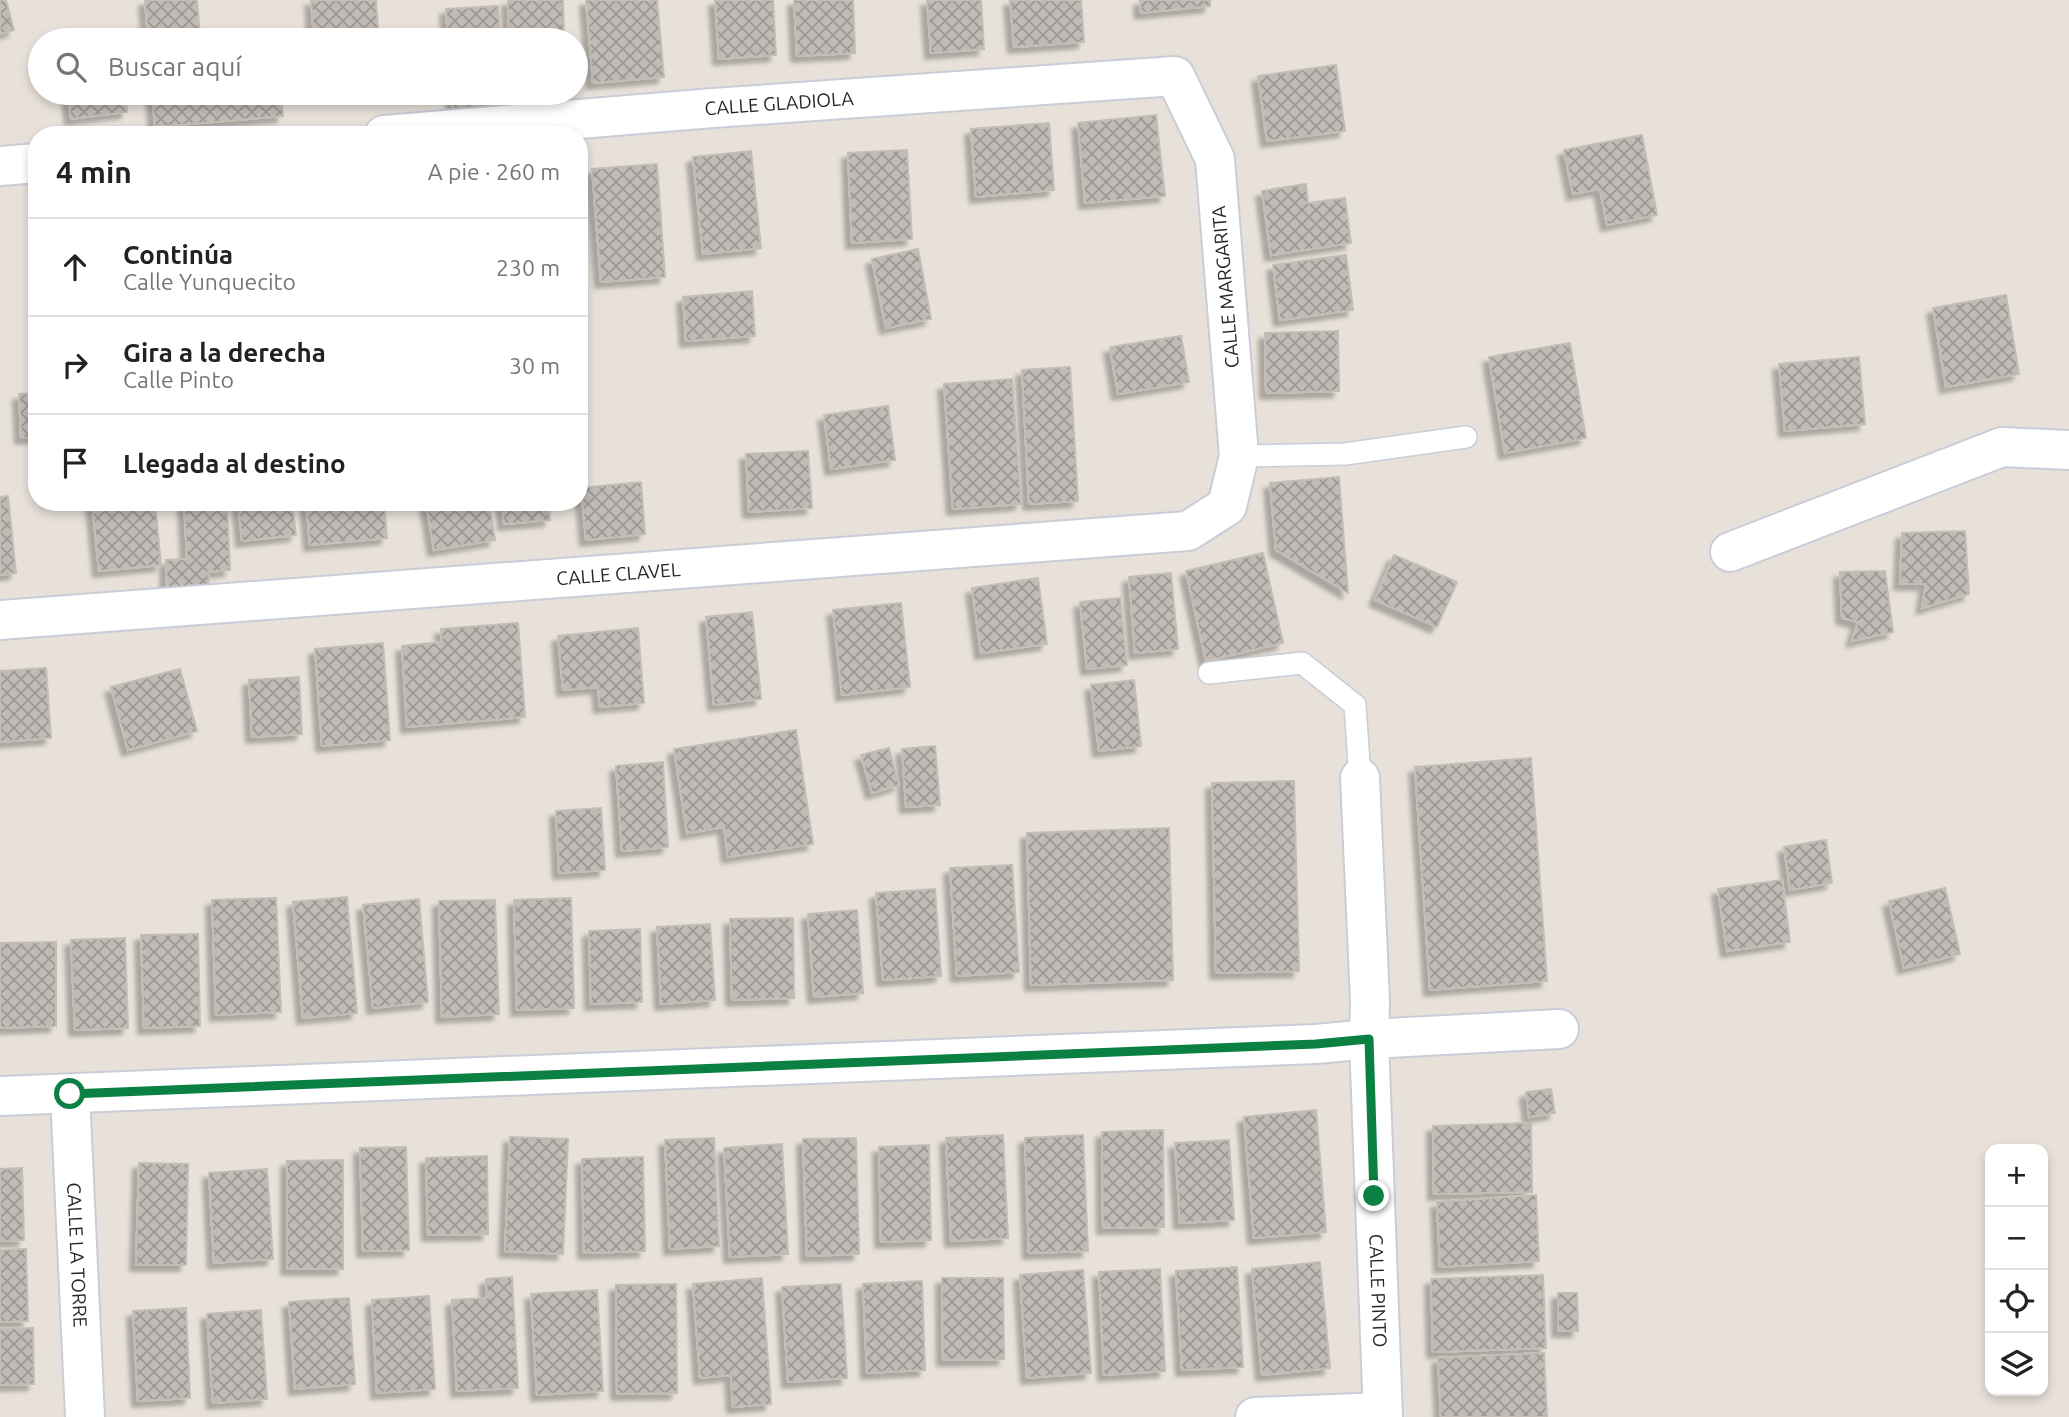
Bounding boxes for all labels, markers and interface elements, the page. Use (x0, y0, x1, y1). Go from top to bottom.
search box (28, 28, 588, 105)
icon: search (52, 48, 90, 86)
text: Buscar aquí (108, 52, 242, 81)
street label: CALLE GLADIOLA (704, 87, 855, 119)
text: 4 min (56, 155, 132, 189)
text: A pie · 260 m (428, 159, 560, 184)
street label: CALLE MARGARITA (1207, 204, 1243, 369)
text: Continúa (123, 240, 233, 269)
icon: ahead (56, 248, 94, 286)
text: 230 m (496, 255, 560, 280)
text: Calle Yunquecito (123, 269, 296, 294)
text: Gira a la derecha (123, 338, 326, 367)
icon: right (56, 346, 94, 384)
text: 30 m (509, 353, 560, 378)
text: Calle Pinto (123, 367, 234, 392)
icon: arrive (56, 444, 94, 482)
text: Llegada al destino (123, 449, 346, 478)
street label: CALLE CLAVEL (555, 558, 681, 589)
route start (54, 1078, 85, 1109)
map controls (1985, 1144, 2048, 1396)
button: + (1985, 1144, 2048, 1207)
route end (1358, 1180, 1389, 1211)
street label: CALLE LA TORRE (63, 1182, 92, 1328)
button: − (1985, 1207, 2048, 1270)
street label: CALLE PINTO (1365, 1233, 1391, 1348)
button: locate (1985, 1270, 2048, 1333)
button: layers (1985, 1333, 2048, 1396)

